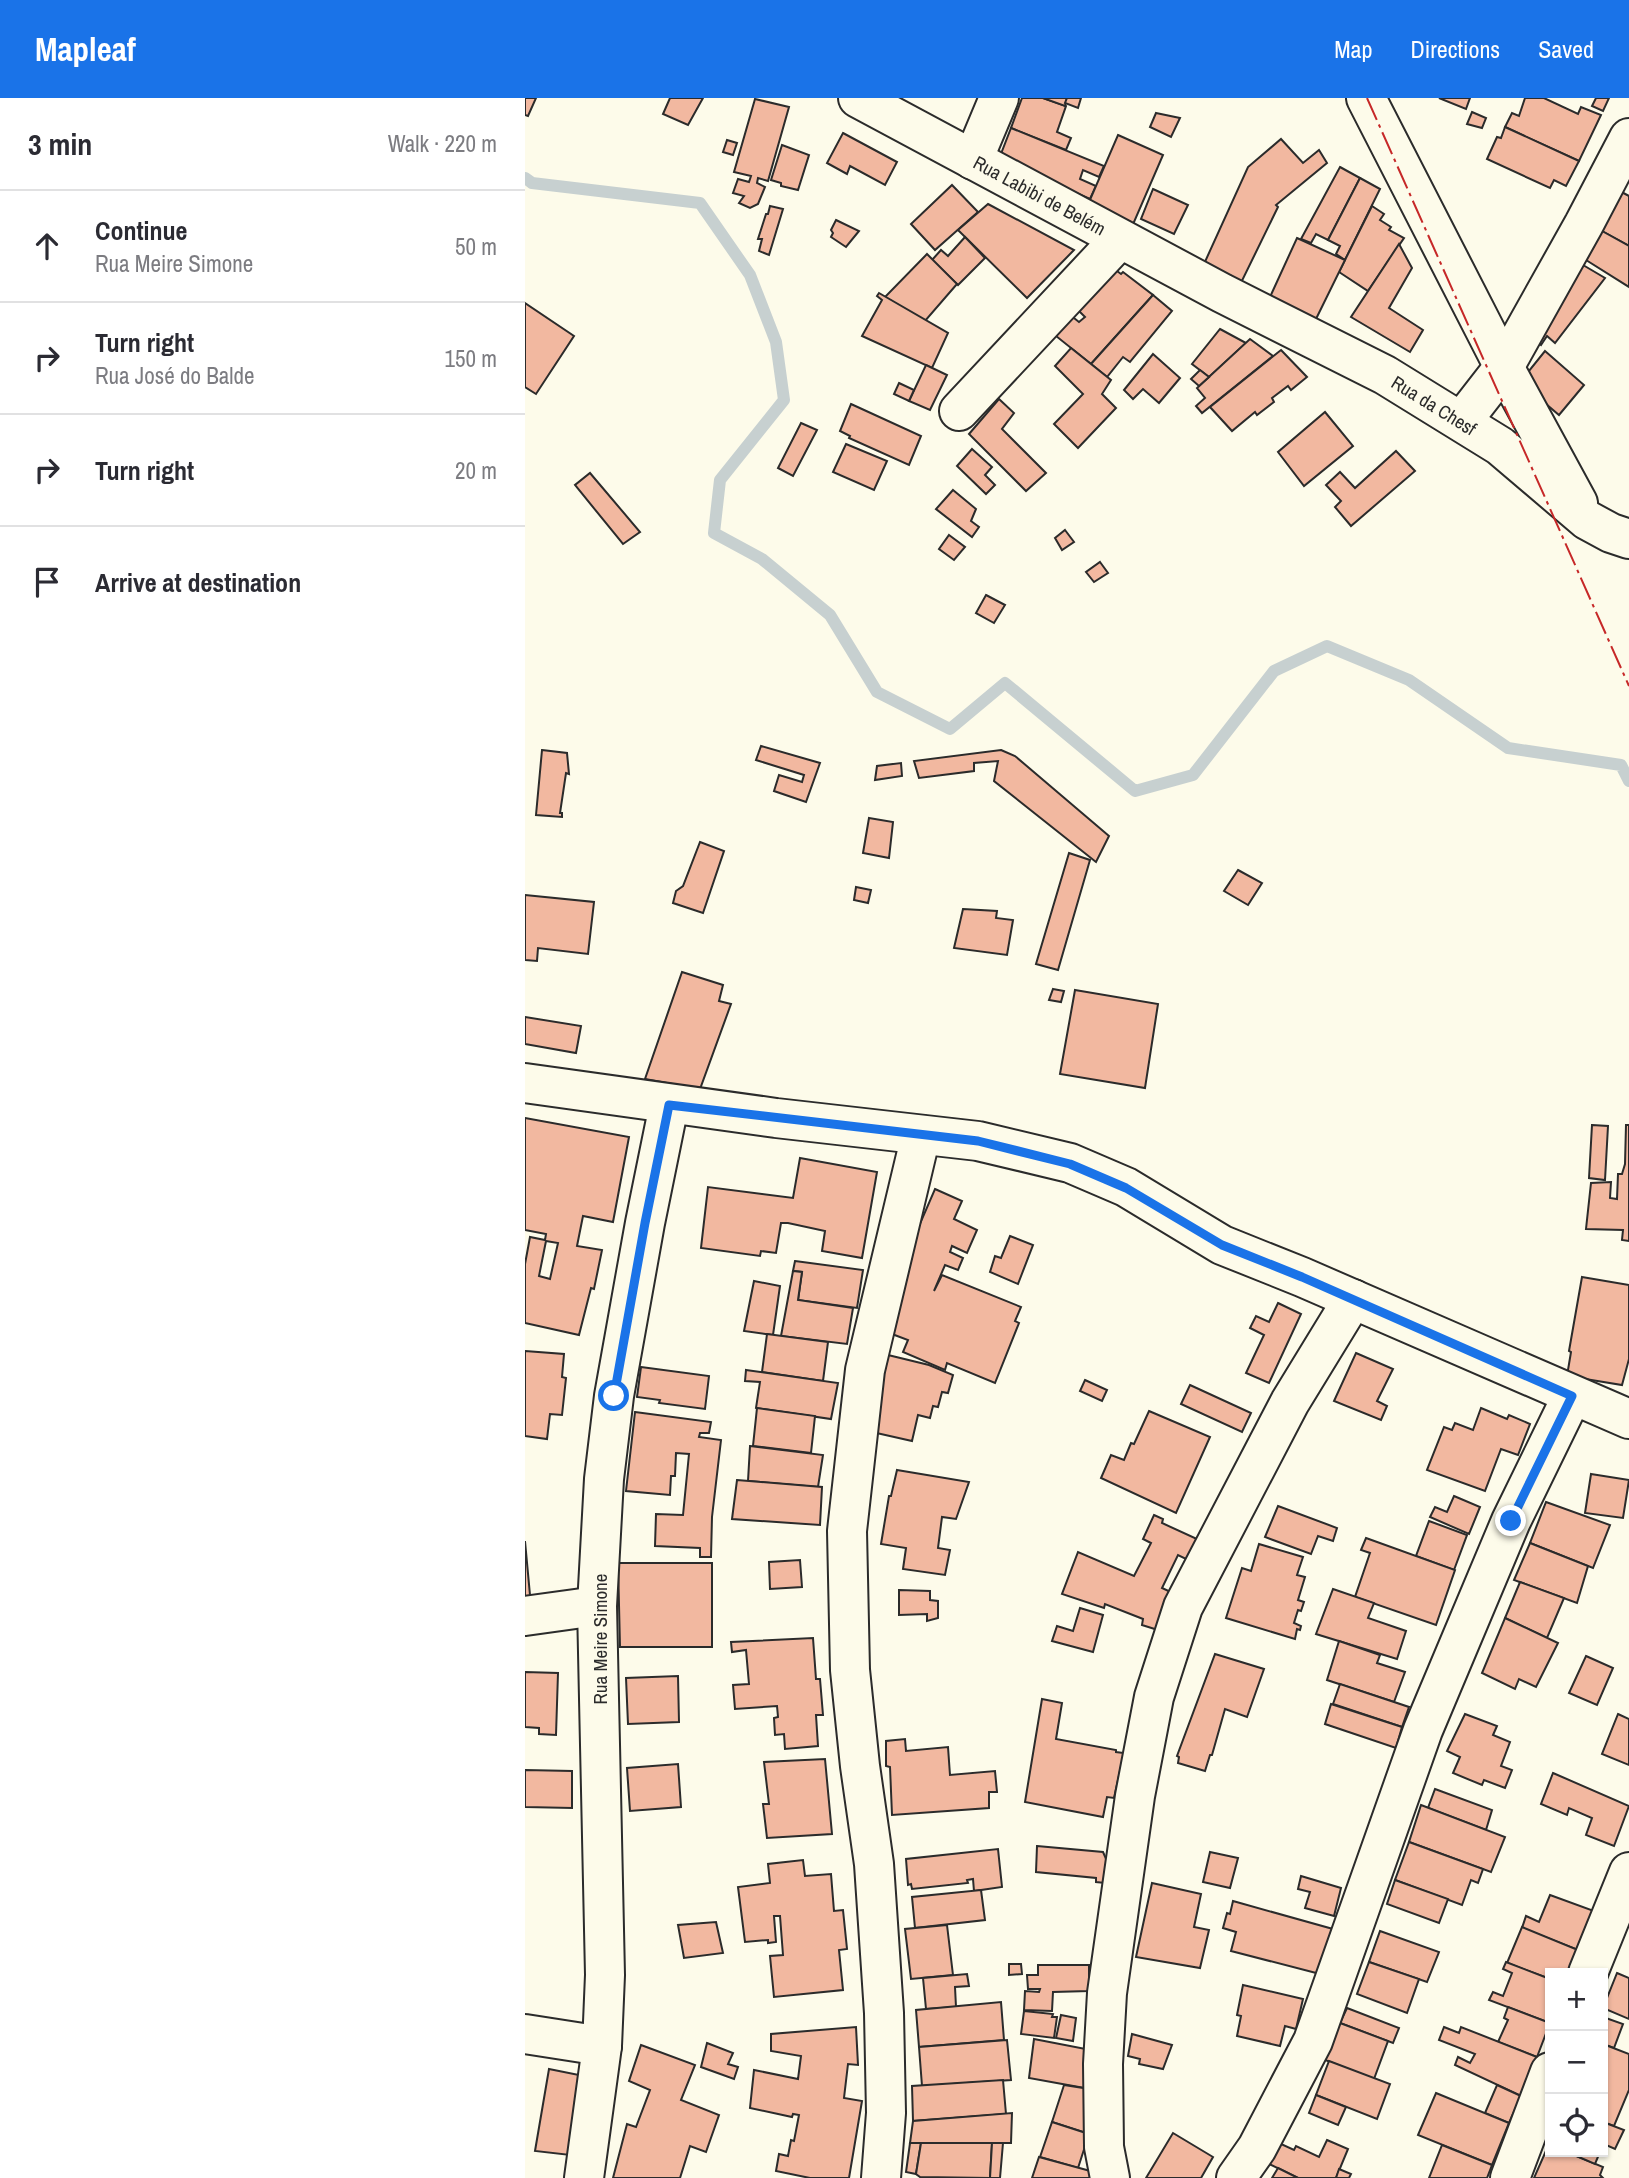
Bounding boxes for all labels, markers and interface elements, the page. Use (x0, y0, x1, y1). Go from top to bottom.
text: Mapleaf (35, 27, 136, 71)
text: Map (1334, 33, 1372, 65)
text: Directions (1410, 33, 1500, 65)
text: Saved (1538, 33, 1594, 65)
text: 3 min (28, 124, 92, 164)
text: Walk · 220 m (388, 128, 497, 159)
street label: Rua Labibi de Belém (969, 149, 1110, 241)
text: Continue (95, 213, 187, 248)
icon: ahead (28, 227, 66, 265)
text: 50 m (455, 231, 497, 262)
text: Rua Meire Simone (95, 248, 253, 279)
text: Turn right (95, 325, 194, 360)
icon: right (28, 339, 66, 377)
text: 150 m (445, 343, 497, 374)
text: Rua José do Balde (95, 360, 254, 391)
street label: Rua da Chesf (1387, 369, 1482, 442)
icon: right (28, 451, 66, 489)
text: Turn right (95, 453, 194, 488)
text: 20 m (455, 455, 497, 486)
icon: arrive (28, 563, 66, 601)
text: Arrive at destination (95, 565, 301, 600)
route start (598, 1380, 629, 1411)
route end (1495, 1505, 1526, 1536)
street label: Rua Meire Simone (587, 1574, 613, 1704)
map controls (1545, 1968, 1608, 2157)
button: + (1545, 1968, 1608, 2031)
button: − (1545, 2031, 1608, 2094)
button: locate (1545, 2094, 1608, 2157)

